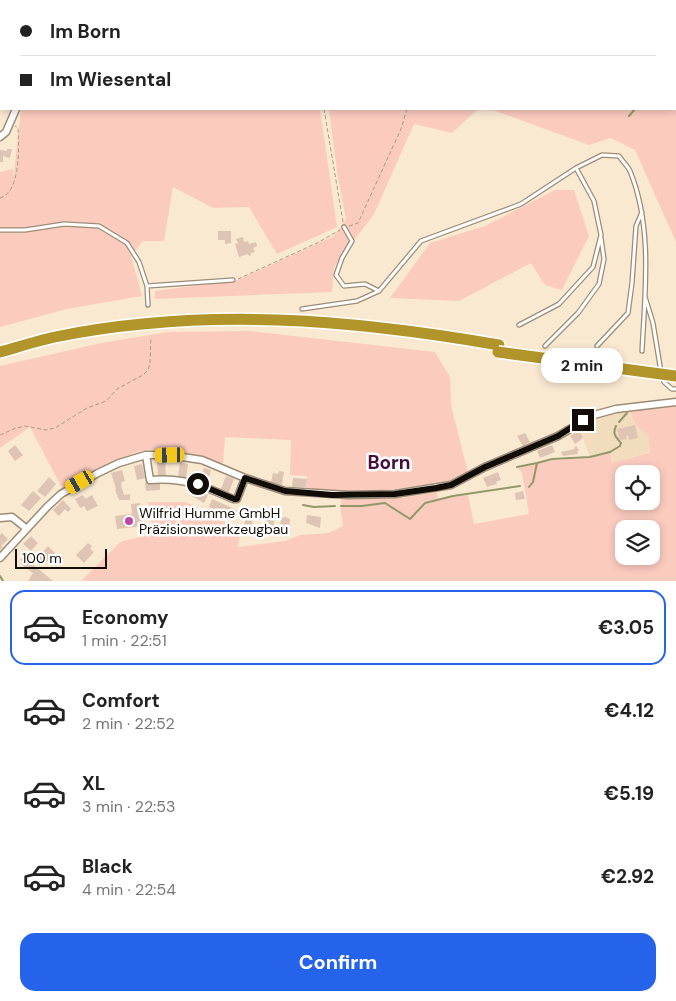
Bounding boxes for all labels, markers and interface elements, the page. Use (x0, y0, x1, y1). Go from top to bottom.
text: Im Born (50, 19, 121, 44)
text: Im Wiesental (50, 67, 171, 92)
callout: 2 min (542, 348, 624, 382)
text: 2 min (561, 355, 603, 376)
route end (572, 409, 594, 431)
car (154, 447, 185, 463)
district label: Born (367, 450, 411, 475)
map controls (615, 465, 660, 565)
button: locate (615, 465, 660, 510)
car (63, 468, 96, 496)
route start (187, 473, 209, 495)
place label: Wilfrid Humme GmbH Präzisionswerkzeugbau (139, 504, 288, 538)
marker: Wilfrid Humme GmbH Präzisionswerkzeugbau (123, 515, 135, 527)
button: layers (615, 520, 660, 565)
scale bar (15, 546, 108, 569)
text: 100 m (22, 549, 62, 567)
icon: car (22, 605, 67, 650)
text: Economy (82, 605, 169, 630)
text: €3.05 (598, 615, 654, 640)
text: 1 min · 22:51 (82, 630, 167, 651)
icon: car (22, 688, 67, 733)
text: Comfort (82, 688, 160, 713)
text: €4.12 (605, 698, 654, 723)
text: 2 min · 22:52 (82, 713, 175, 734)
icon: car (22, 771, 67, 816)
text: XL (82, 771, 105, 796)
text: €5.19 (604, 781, 654, 806)
text: 3 min · 22:53 (82, 796, 176, 817)
icon: car (22, 854, 67, 899)
text: Black (82, 854, 133, 879)
text: €2.92 (601, 864, 654, 889)
text: 4 min · 22:54 (82, 879, 176, 900)
button: Confirm (20, 933, 656, 991)

